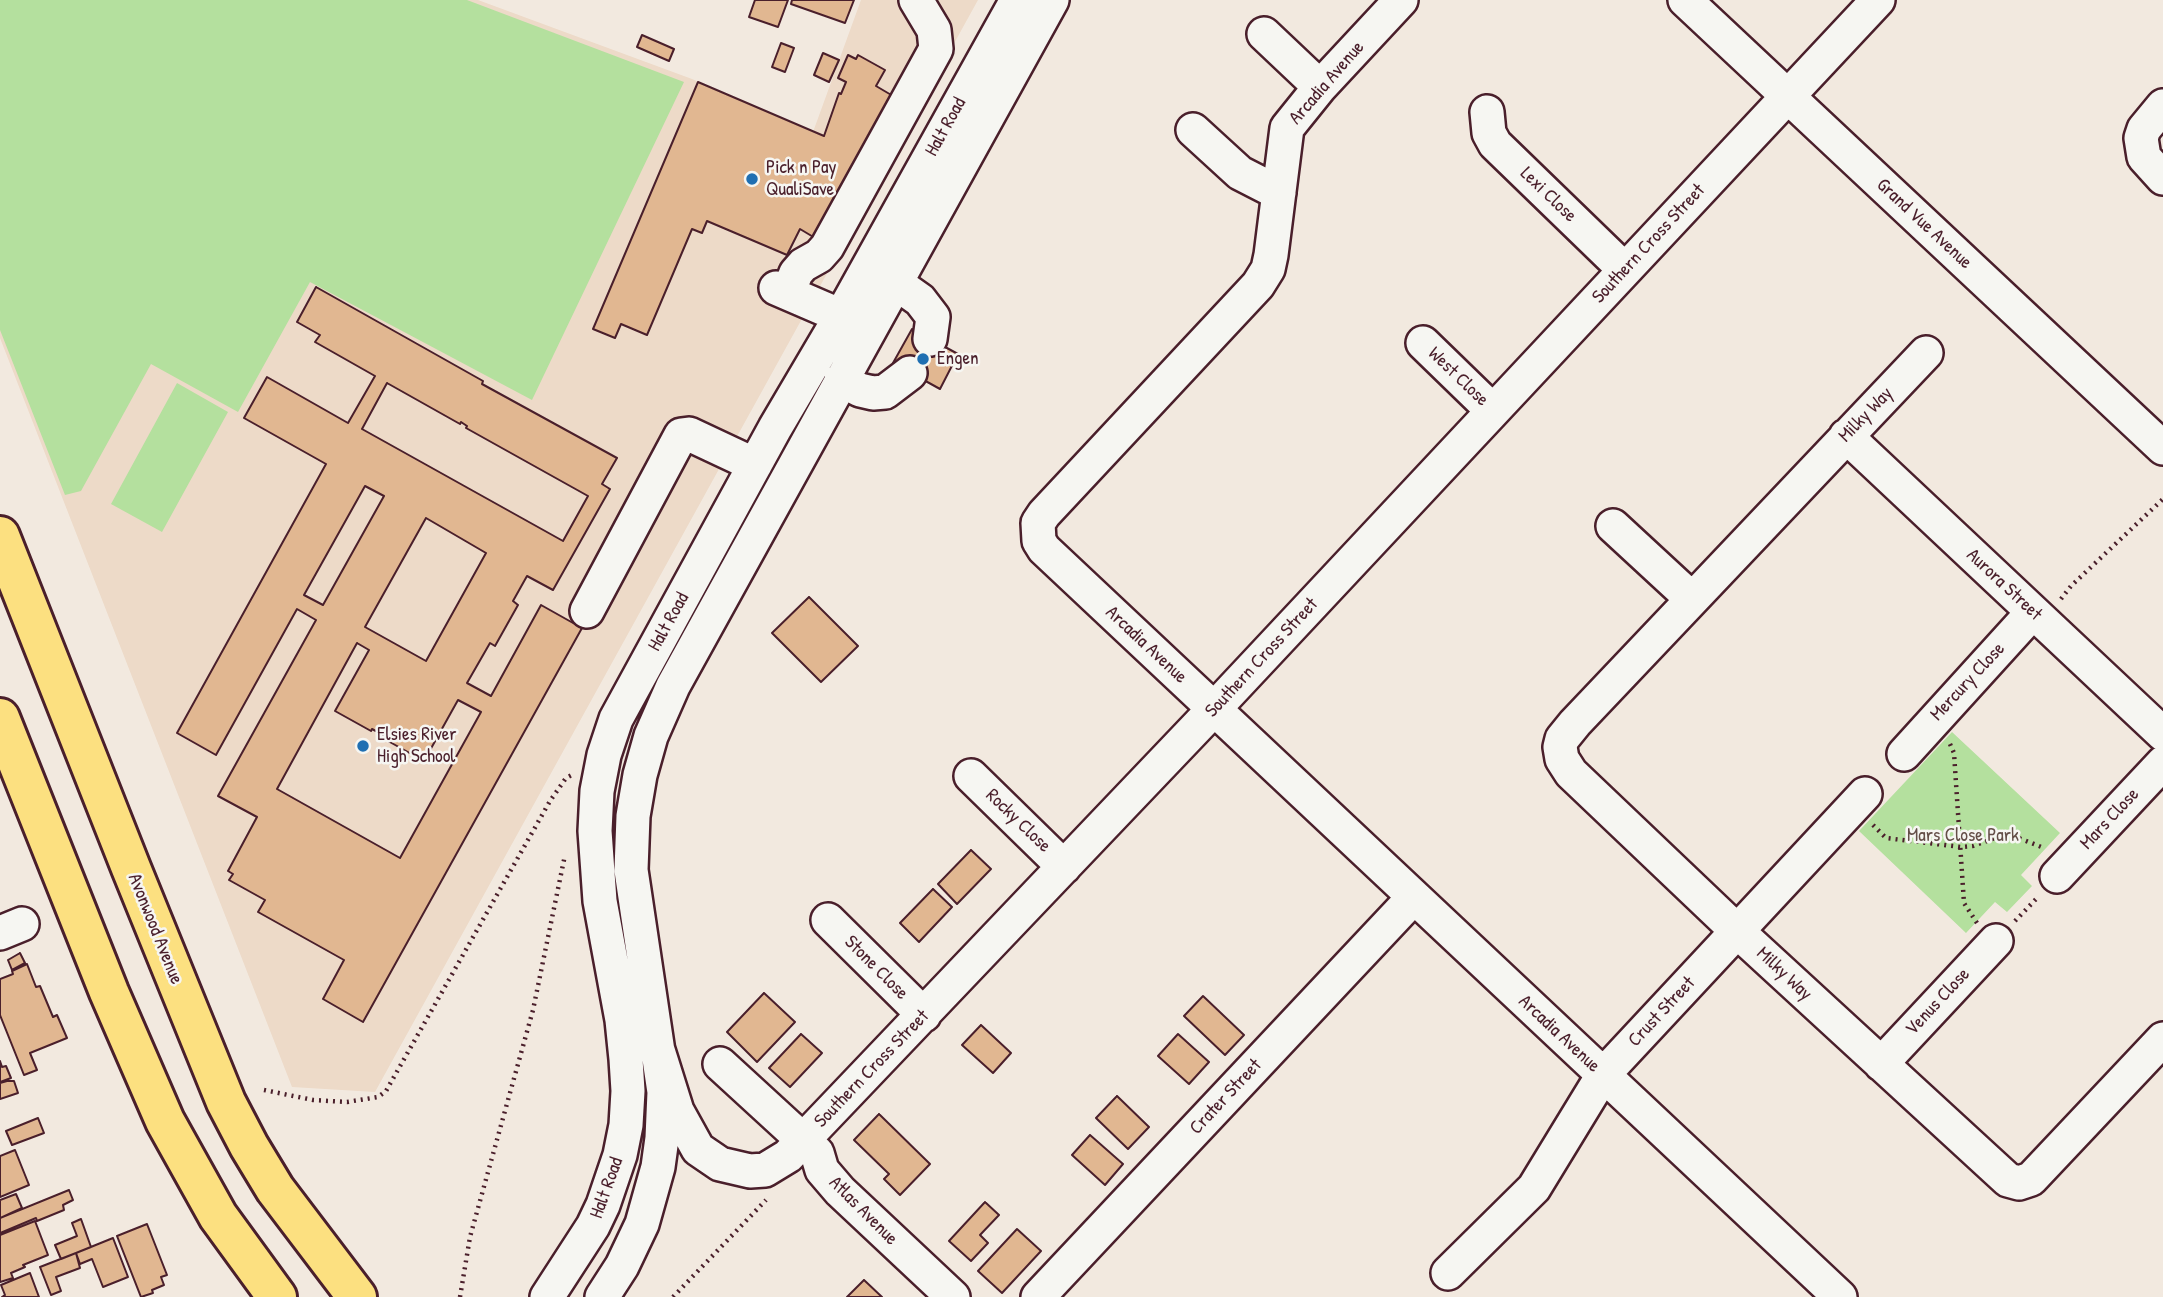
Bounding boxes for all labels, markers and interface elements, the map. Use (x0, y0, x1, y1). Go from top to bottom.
street label: Arcadia Avenue (1285, 37, 1369, 129)
street label: Halt Road (921, 94, 971, 160)
place label: Pick n Pay QualiSave (766, 157, 837, 201)
street label: Lexi Close (1515, 163, 1581, 227)
marker: Pick n Pay QualiSave (744, 171, 760, 187)
street label: Grand Vue Avenue (1871, 174, 1977, 274)
street label: Southern Cross Street (1588, 180, 1710, 308)
street label: West Close (1423, 343, 1493, 411)
place label: Engen (937, 348, 979, 370)
marker: Engen (915, 351, 931, 367)
street label: Milky Way (1834, 383, 1898, 447)
street label: Aurora Street (1961, 544, 2047, 626)
street label: Halt Road (644, 589, 694, 655)
street label: Southern Cross Street (1201, 594, 1323, 722)
street label: Arcadia Avenue (1101, 602, 1191, 688)
street label: Mercury Close (1926, 638, 2010, 726)
place label: Elsies River High School (377, 724, 457, 768)
marker: Elsies River High School (355, 738, 371, 754)
street label: Rocky Close (981, 784, 1055, 858)
street label: Mars Close (2076, 784, 2144, 854)
park label: Mars Close Park (1907, 825, 2019, 847)
street label: Avonwood Avenue (122, 870, 188, 988)
street label: Stone Close (839, 931, 913, 1005)
street label: Milky Way (1751, 942, 1817, 1006)
street label: Venus Close (1901, 963, 1975, 1041)
street label: Crust Street (1624, 972, 1700, 1052)
street label: Arcadia Avenue (1514, 991, 1604, 1077)
street label: Southern Cross Street (810, 1005, 934, 1133)
street label: Crater Street (1185, 1054, 1267, 1140)
street label: Halt Road (585, 1154, 629, 1222)
street label: Atlas Avenue (824, 1172, 902, 1250)

